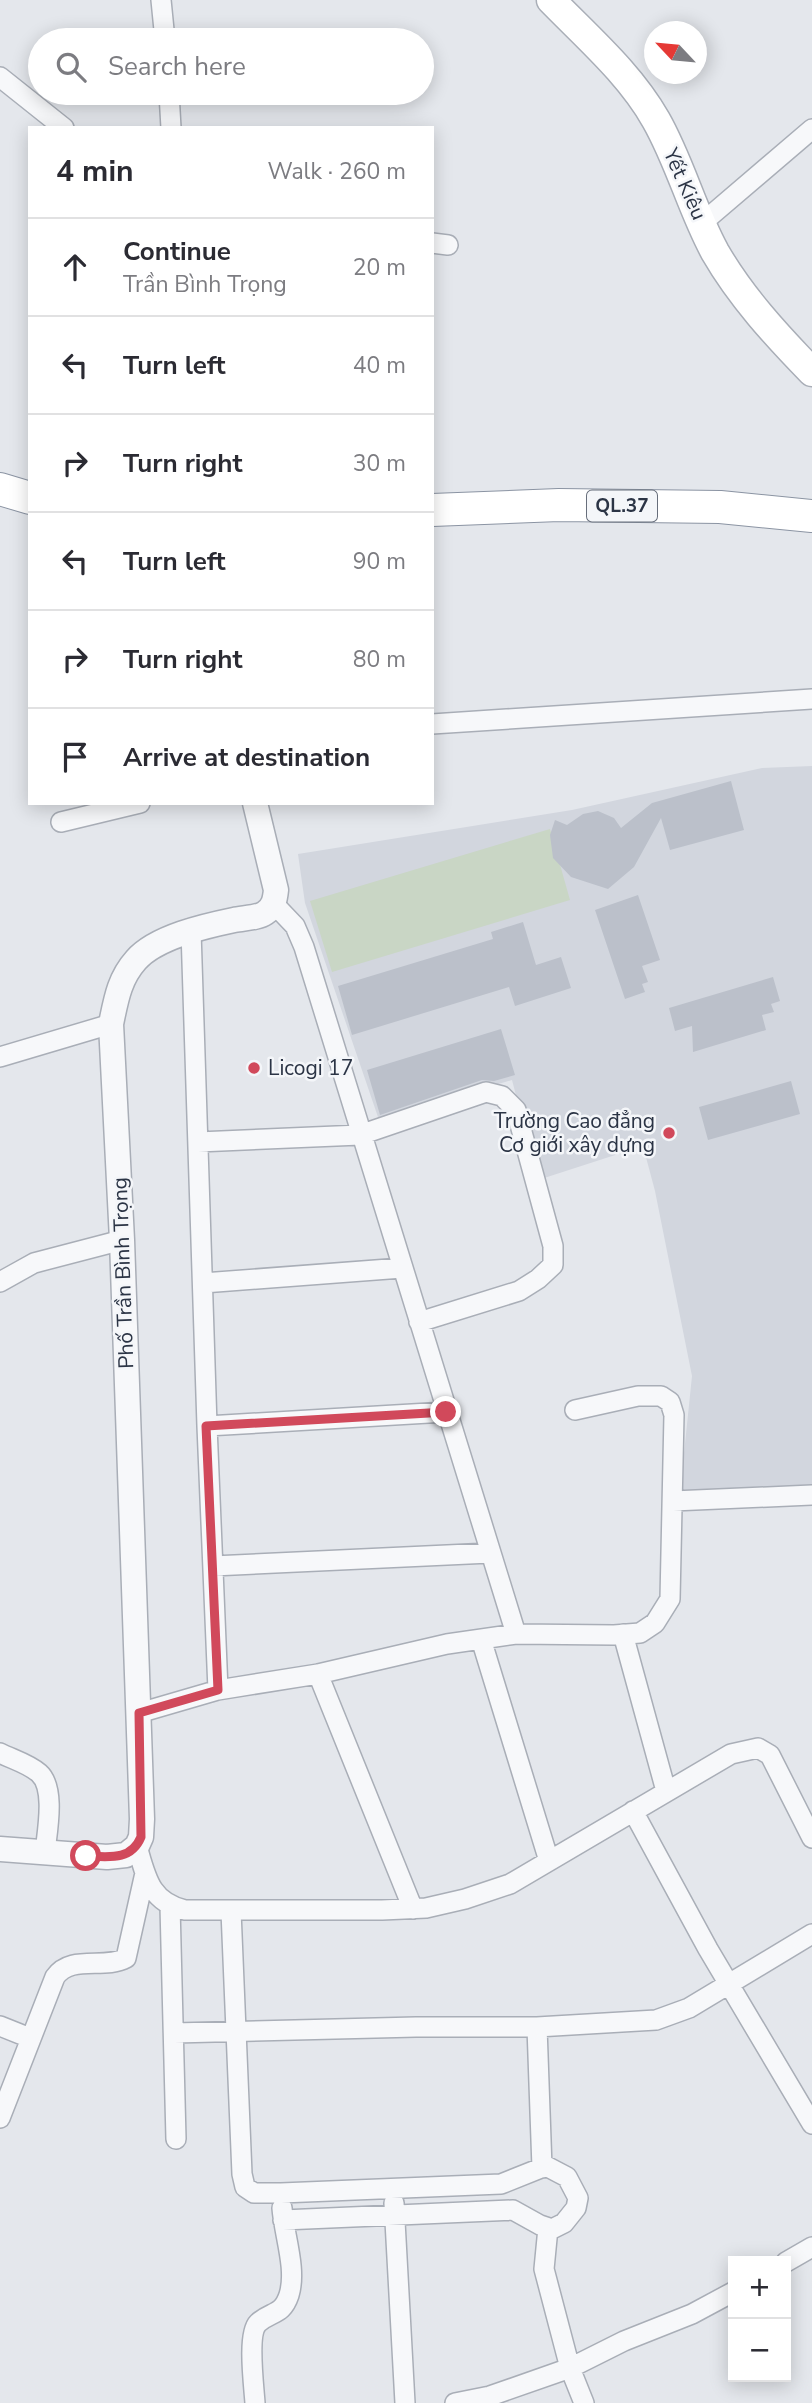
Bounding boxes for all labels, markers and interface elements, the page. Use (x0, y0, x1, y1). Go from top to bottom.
north arrow (644, 21, 707, 84)
search box (28, 28, 434, 105)
icon: search (52, 48, 90, 86)
text: Search here (108, 49, 246, 84)
street label: Yết Kiêu (656, 143, 713, 224)
text: 4 min (56, 151, 134, 192)
text: Walk · 260 m (267, 156, 406, 187)
text: Continue (123, 234, 231, 269)
icon: ahead (56, 248, 94, 286)
text: 20 m (353, 252, 406, 283)
text: Trần Bình Trọng (123, 269, 287, 300)
icon: left (56, 346, 94, 384)
text: Turn left (123, 348, 226, 383)
text: 40 m (353, 350, 406, 381)
icon: right (56, 444, 94, 482)
text: Turn right (123, 446, 242, 481)
text: 30 m (353, 448, 406, 479)
road number: QL.37 (587, 491, 657, 522)
icon: left (56, 542, 94, 580)
text: Turn left (123, 544, 226, 579)
text: 90 m (353, 546, 406, 577)
icon: right (56, 640, 94, 678)
text: Turn right (123, 642, 242, 677)
text: 80 m (353, 644, 406, 675)
icon: arrive (56, 738, 94, 776)
text: Arrive at destination (123, 740, 370, 775)
place label: Licogi 17 (268, 1054, 353, 1082)
marker: Licogi 17 (246, 1060, 262, 1076)
place label: Trường Cao đẳng Cơ giới xây dựng (494, 1107, 655, 1159)
marker: Trường Cao đẳng Cơ giới xây dựng (661, 1125, 677, 1141)
street label: Phố Trần Bình Trọng (106, 1177, 140, 1369)
route end (430, 1396, 461, 1427)
route start (70, 1840, 101, 1871)
map controls (728, 2256, 791, 2382)
button: + (728, 2256, 791, 2319)
button: − (728, 2319, 791, 2382)

